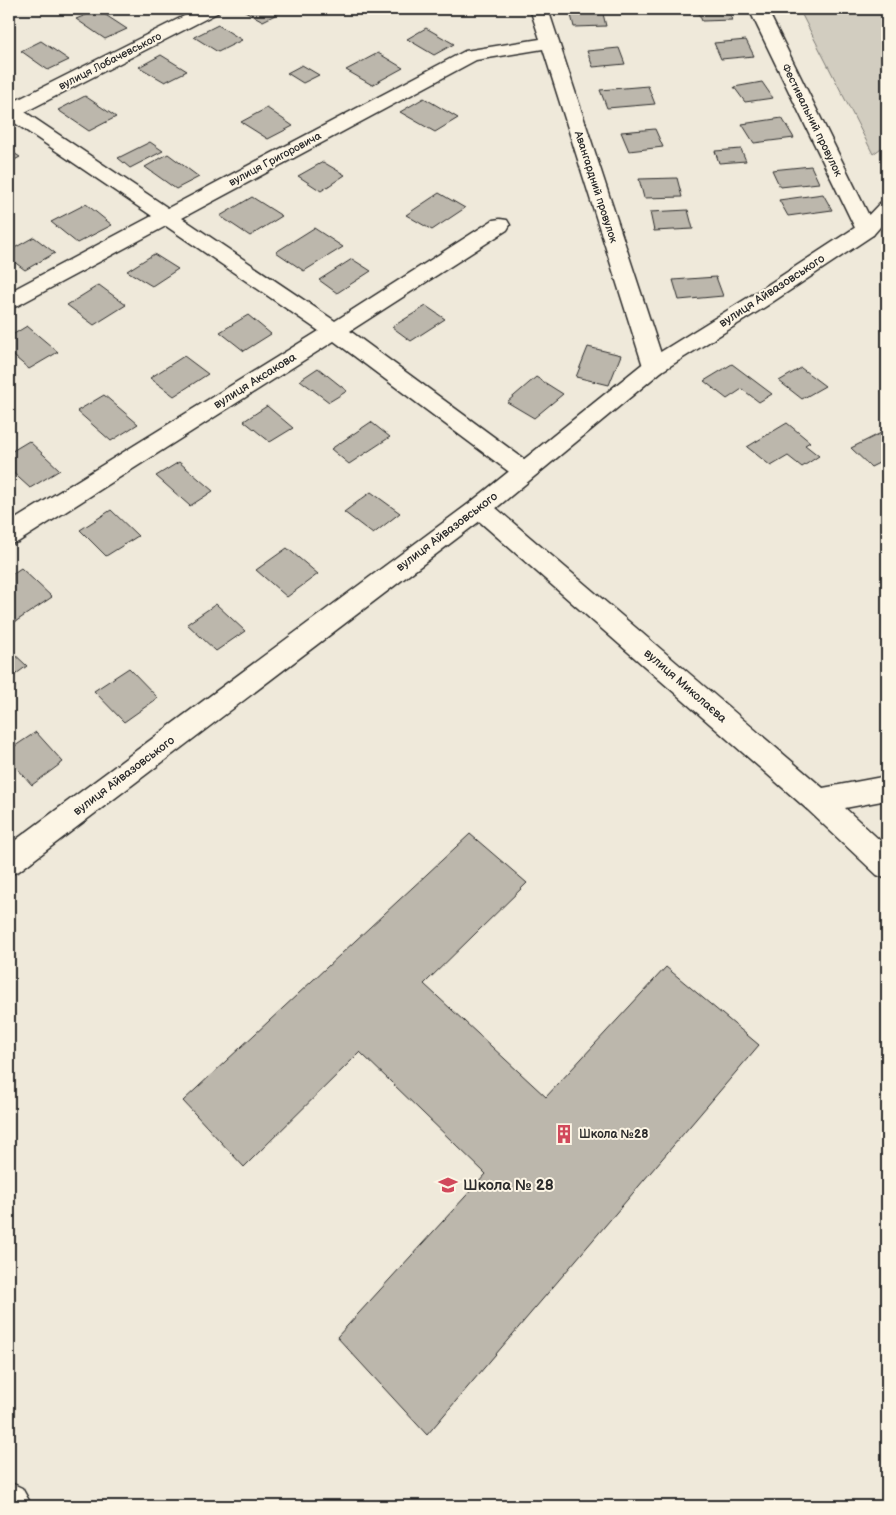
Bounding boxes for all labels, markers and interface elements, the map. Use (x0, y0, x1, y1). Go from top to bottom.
street label: вулиця Лобачевського (56, 29, 164, 93)
street label: Фестивальний провулок (779, 61, 845, 179)
street label: Авангардний провулок (571, 128, 620, 245)
street label: вулиця Григоровича (226, 129, 324, 189)
street label: вулиця Айвазовського (716, 251, 828, 331)
street label: вулиця Аксакова (211, 350, 299, 412)
street label: вулиця Айвазовського (393, 489, 501, 575)
street label: вулиця Миколаєва (641, 646, 729, 726)
street label: вулиця Айвазовського (70, 733, 178, 819)
building icon: Школа №28 (553, 1123, 575, 1145)
place label: Школа №28 (579, 1127, 648, 1142)
school or university icon: Школа № 28 (437, 1174, 459, 1196)
place label: Школа № 28 (463, 1176, 554, 1195)

